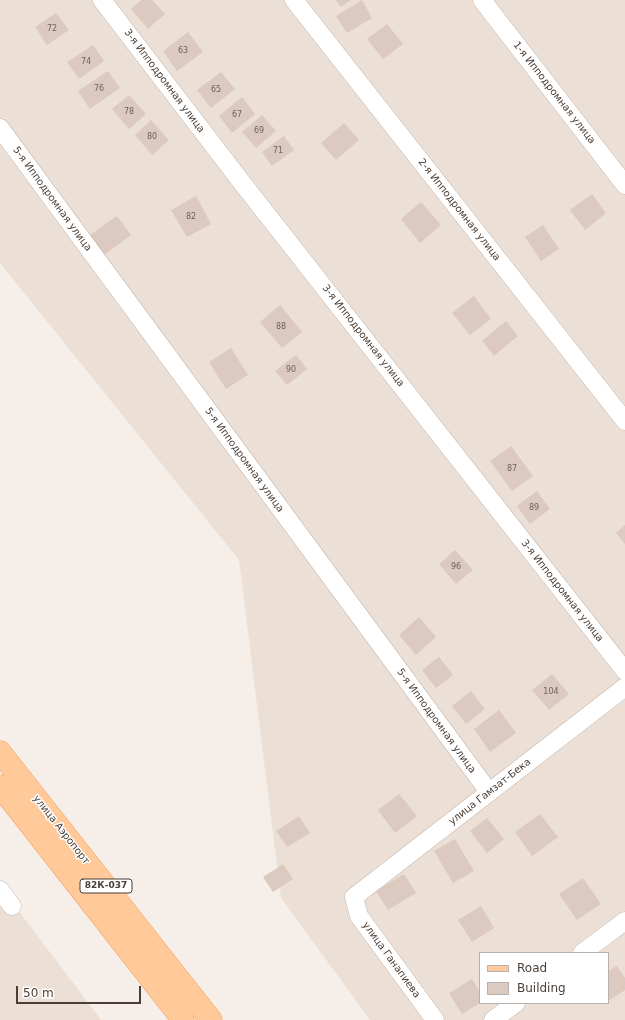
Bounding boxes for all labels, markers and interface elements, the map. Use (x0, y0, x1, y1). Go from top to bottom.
house number: 72 (47, 24, 57, 34)
street label: 3-я Ипподромная улица (121, 27, 207, 135)
street label: 1-я Ипподромная улица (510, 40, 598, 146)
house number: 63 (178, 46, 188, 56)
house number: 74 (81, 57, 91, 67)
house number: 76 (94, 84, 104, 94)
house number: 65 (211, 85, 221, 95)
house number: 78 (124, 107, 134, 117)
house number: 67 (232, 110, 242, 120)
house number: 69 (254, 126, 264, 136)
house number: 80 (147, 132, 157, 142)
street label: 5-я Ипподромная улица (10, 144, 94, 254)
house number: 71 (273, 146, 283, 156)
street label: 2-я Ипподромная улица (415, 157, 503, 263)
house number: 82 (186, 212, 196, 222)
street label: 3-я Ипподромная улица (319, 283, 407, 389)
house number: 88 (276, 322, 286, 332)
house number: 90 (286, 365, 296, 375)
street label: 5-я Ипподромная улица (202, 405, 286, 515)
house number: 87 (507, 464, 517, 474)
house number: 89 (529, 503, 539, 513)
street label: 3-я Ипподромная улица (518, 538, 606, 644)
house number: 96 (451, 562, 461, 572)
street label: 5-я Ипподромная улица (394, 666, 478, 776)
house number: 104 (543, 687, 559, 697)
street label: улица Гамзат-Бека (447, 756, 533, 828)
street label: улица Аэропорт (30, 793, 92, 867)
road number: 82К-037 (80, 879, 132, 893)
street label: улица Ганапиева (359, 920, 423, 1000)
legend (479, 952, 609, 1004)
text: Road (517, 961, 547, 975)
scale bar (18, 978, 143, 1004)
text: Building (517, 981, 566, 995)
text: 50 m (23, 986, 54, 1000)

